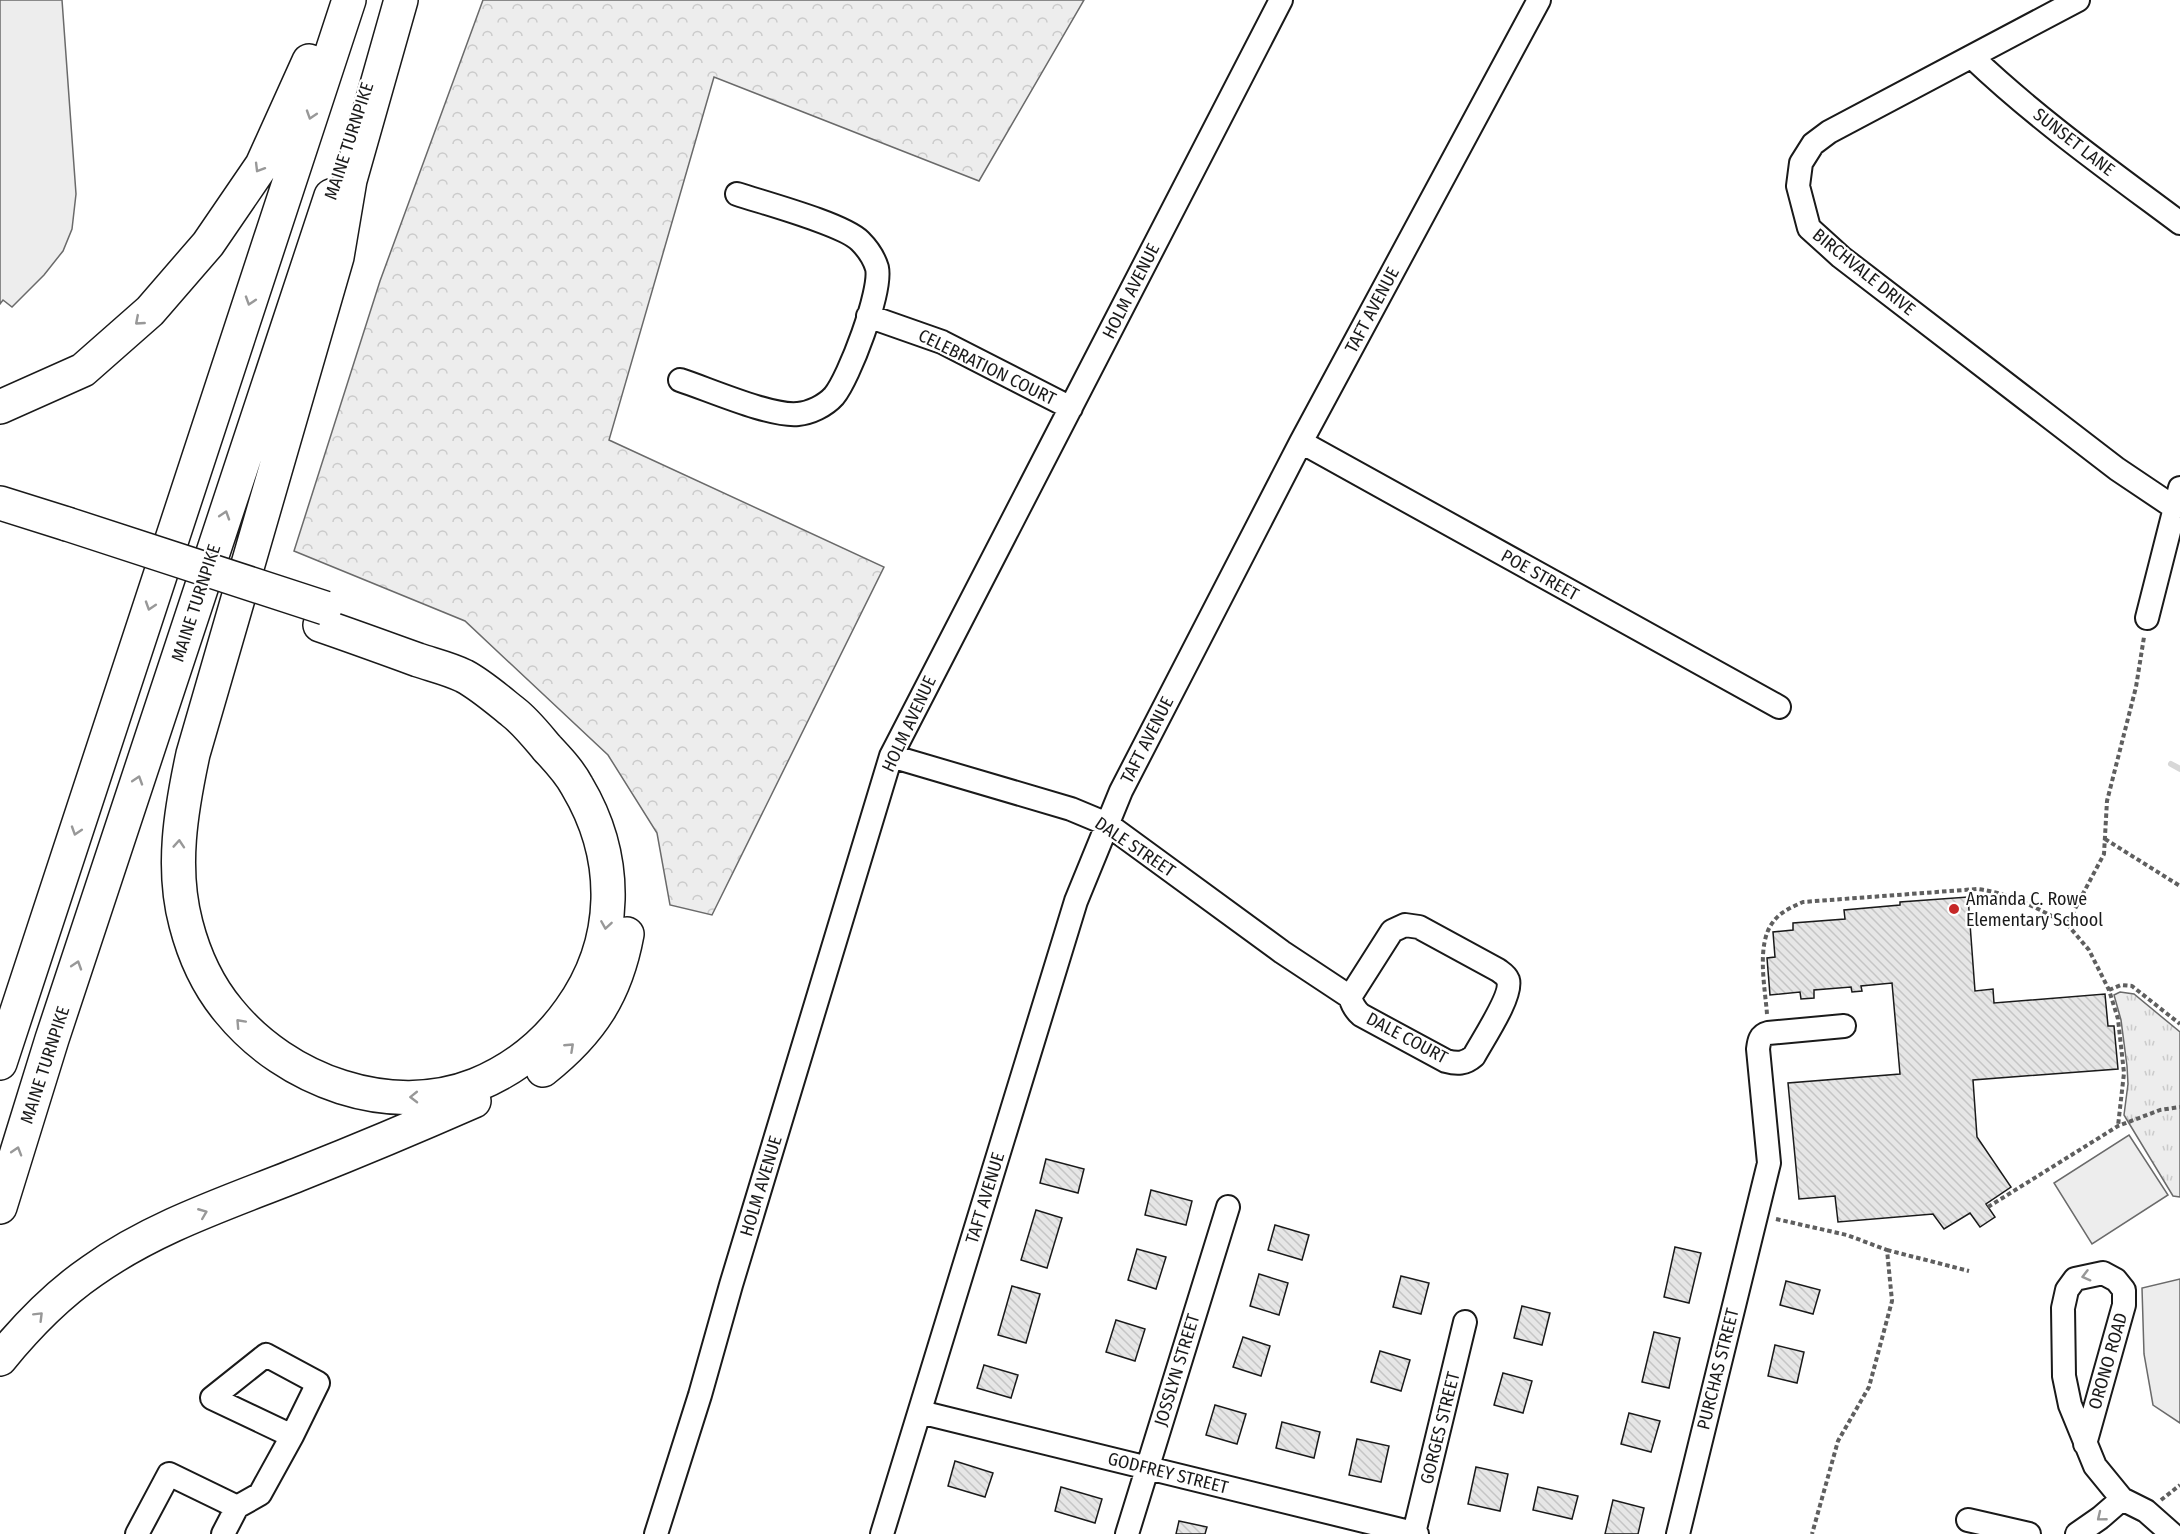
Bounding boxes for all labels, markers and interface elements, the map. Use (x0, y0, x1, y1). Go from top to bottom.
street label: MAINE TURNPIKE (320, 79, 378, 203)
street label: SUNSET LANE (2029, 103, 2119, 181)
one-way arrow (305, 109, 318, 120)
one-way arrow (254, 162, 266, 172)
street label: BIRCHVALE DRIVE (1808, 224, 1920, 320)
street label: HOLM AVENUE (1098, 240, 1164, 342)
street label: TAFT AVENUE (1340, 263, 1404, 357)
one-way arrow (244, 295, 257, 306)
one-way arrow (135, 314, 145, 325)
street label: CELEBRATION COURT (915, 324, 1060, 410)
one-way arrow (218, 510, 231, 521)
street label: MAINE TURNPIKE (167, 541, 225, 665)
street label: POE STREET (1497, 545, 1583, 606)
one-way arrow (145, 600, 157, 611)
street label: HOLM AVENUE (877, 672, 941, 776)
street label: TAFT AVENUE (1116, 693, 1178, 787)
one-way arrow (131, 775, 143, 786)
street label: DALE STREET (1091, 812, 1180, 882)
one-way arrow (71, 825, 83, 836)
one-way arrow (172, 839, 185, 848)
place label: Amanda C. Rowe Elementary School (1966, 888, 2103, 931)
marker: Amanda C. Rowe Elementary School (1947, 902, 1961, 916)
one-way arrow (600, 921, 612, 930)
one-way arrow (69, 960, 82, 971)
street label: MAINE TURNPIKE (16, 1003, 74, 1127)
street label: DALE COURT (1363, 1007, 1452, 1069)
one-way arrow (236, 1020, 247, 1030)
one-way arrow (563, 1043, 574, 1054)
one-way arrow (410, 1090, 419, 1103)
street label: HOLM AVENUE (735, 1133, 787, 1239)
one-way arrow (10, 1146, 23, 1157)
street label: TAFT AVENUE (961, 1150, 1009, 1246)
one-way arrow (197, 1208, 208, 1220)
one-way arrow (2081, 1269, 2091, 1282)
street label: PURCHAS STREET (1692, 1305, 1744, 1432)
street label: ORONO ROAD (2084, 1310, 2132, 1412)
street label: JOSSLYN STREET (1149, 1311, 1205, 1429)
one-way arrow (32, 1312, 43, 1323)
street label: GORGES STREET (1415, 1369, 1465, 1486)
street label: GODFREY STREET (1106, 1447, 1231, 1499)
one-way arrow (2096, 1510, 2107, 1521)

